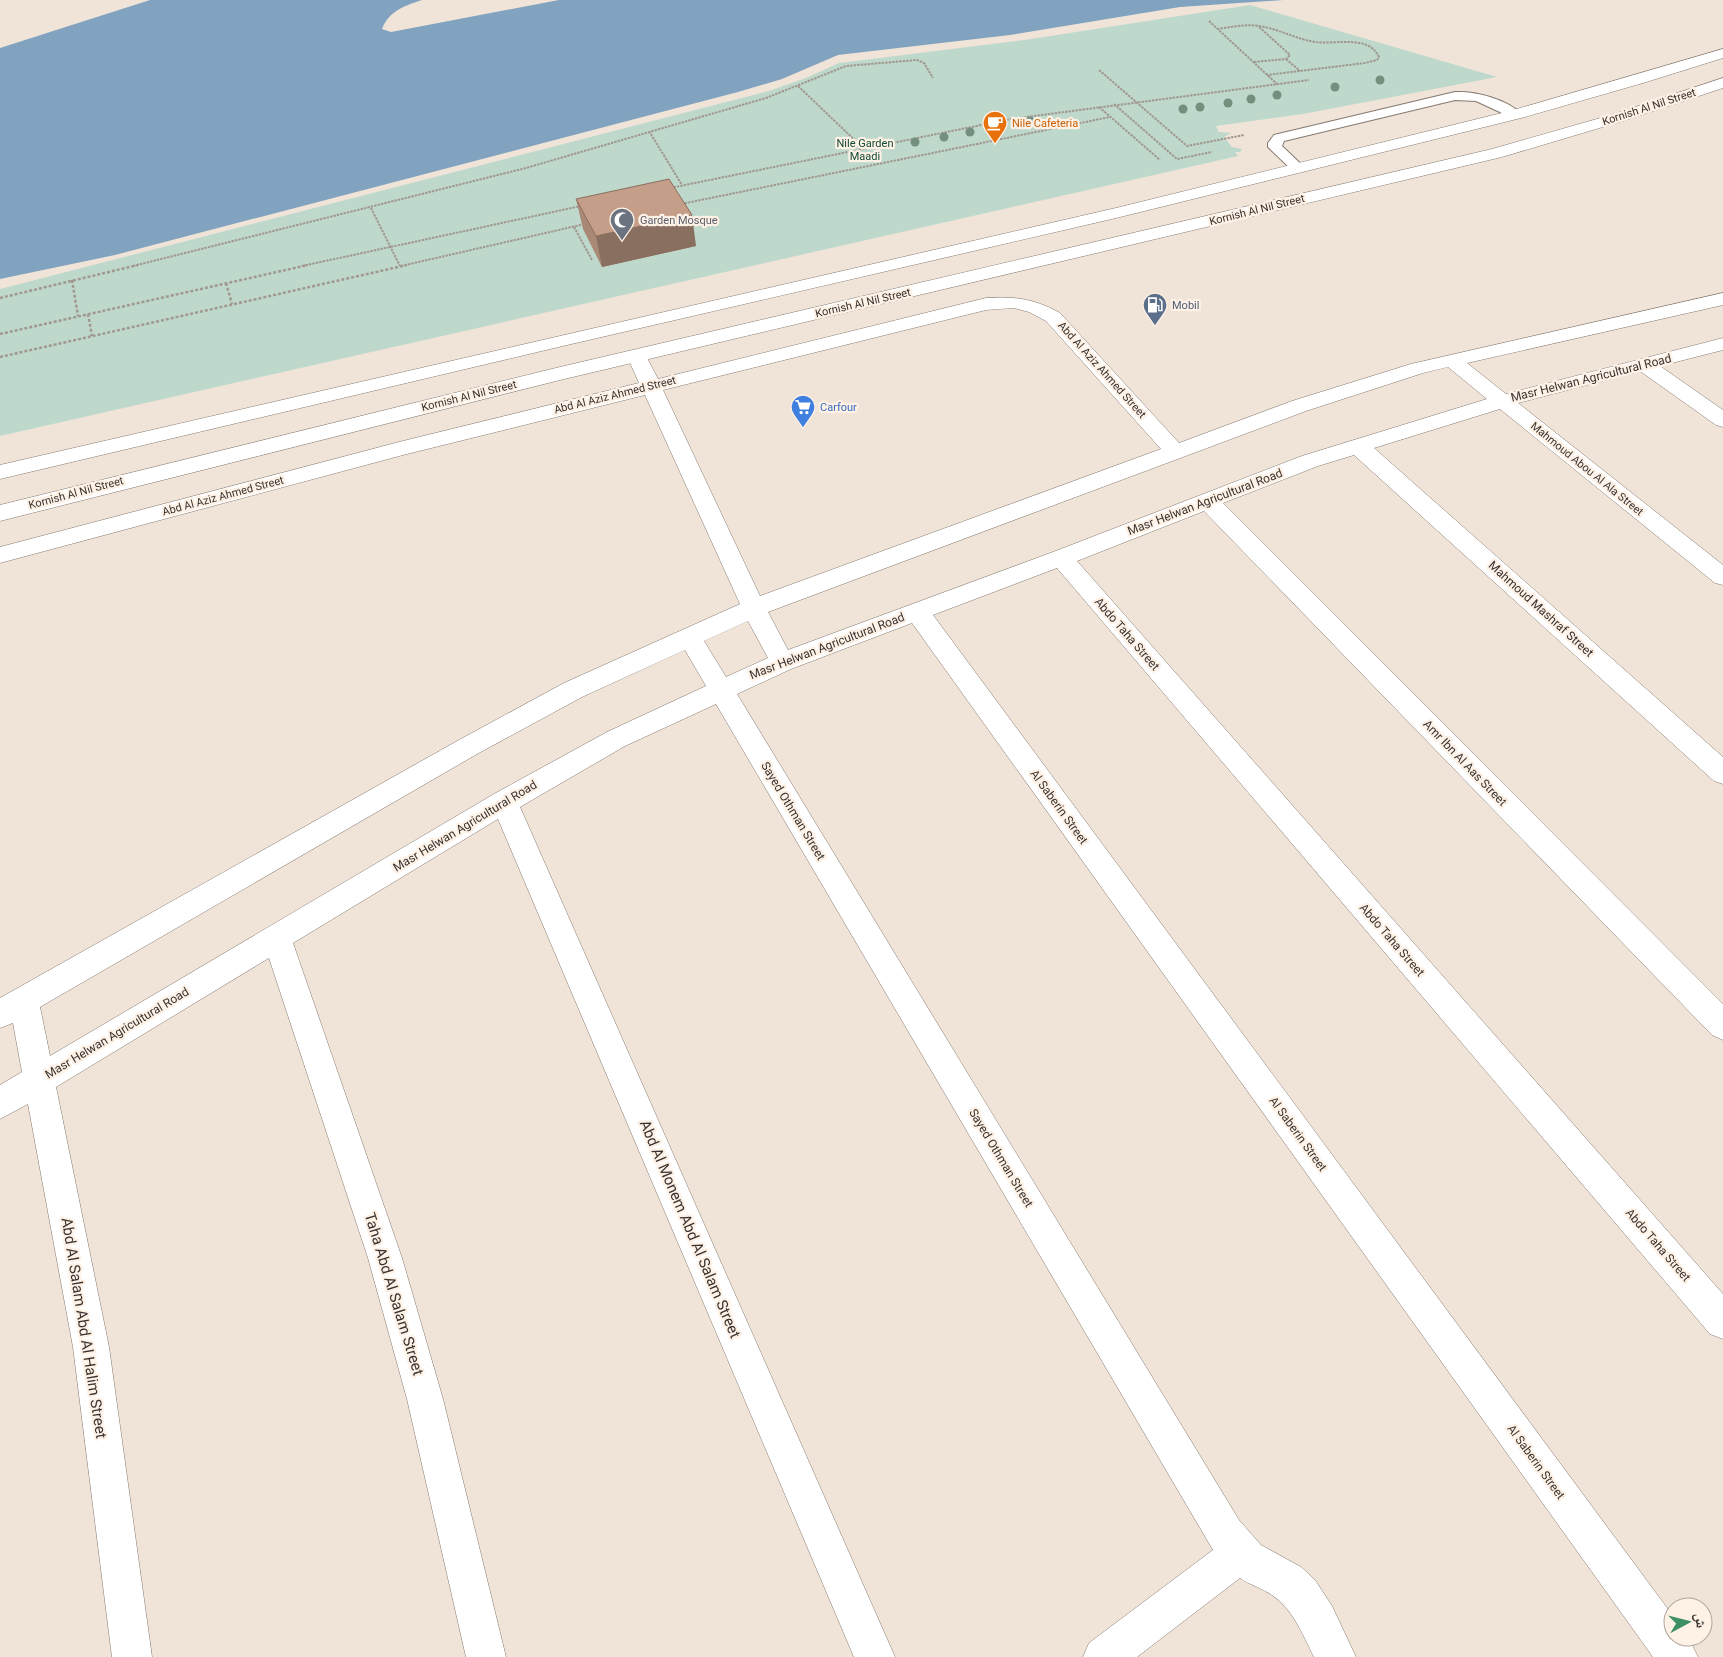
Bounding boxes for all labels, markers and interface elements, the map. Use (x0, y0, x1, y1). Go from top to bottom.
street label: Kornish Al Nil Street (1601, 86, 1698, 128)
cafe icon: Nile Cafeteria (982, 110, 1008, 144)
place label: Nile Cafeteria (1012, 117, 1078, 130)
park label: Nile Garden Maadi (837, 137, 893, 163)
street label: Kornish Al Nil Street (1208, 192, 1306, 228)
mosque icon: Garden Mosque (609, 207, 635, 241)
place label: Garden Mosque (640, 214, 718, 227)
street label: Kornish Al Nil Street (814, 286, 912, 320)
fuel station icon: Mobil (1142, 292, 1168, 326)
place label: Mobil (1172, 299, 1199, 312)
street label: Abd Al Aziz Ahmed Street (1055, 319, 1149, 421)
street label: Masr Helwan Agricultural Road (1509, 351, 1673, 405)
street label: Abd Al Aziz Ahmed Street (553, 373, 678, 416)
street label: Kornish Al Nil Street (420, 378, 518, 414)
supermarket icon: Carfour (790, 394, 816, 428)
place label: Carfour (820, 401, 857, 414)
street label: Mahmoud Abou Al Ala Street (1528, 420, 1646, 519)
street label: Masr Helwan Agricultural Road (1126, 466, 1284, 538)
street label: Abd Al Aziz Ahmed Street (161, 473, 285, 518)
street label: Kornish Al Nil Street (27, 474, 125, 512)
street label: Mahmoud Mashraf Street (1486, 558, 1596, 660)
street label: Abdo Taha Street (1092, 595, 1162, 673)
street label: Masr Helwan Agricultural Road (748, 610, 906, 682)
street label: Amr Ibn Al Aas Street (1420, 717, 1510, 809)
street label: Sayed Othman Street (758, 759, 828, 863)
street label: Al Saberin Street (1027, 767, 1091, 847)
street label: Masr Helwan Agricultural Road (391, 778, 539, 874)
street label: Abdo Taha Street (1357, 901, 1427, 979)
street label: Masr Helwan Agricultural Road (43, 985, 191, 1081)
street label: Al Saberin Street (1266, 1094, 1330, 1174)
street label: Sayed Othman Street (966, 1106, 1036, 1210)
street label: Abd Al Monem Abd Al Salam Street (636, 1117, 744, 1341)
street label: Abdo Taha Street (1623, 1206, 1693, 1284)
street label: Taha Abd Al Salam Street (361, 1210, 427, 1378)
street label: Abd Al Salam Abd Al Halim Street (58, 1216, 110, 1440)
street label: Al Saberin Street (1504, 1422, 1568, 1502)
north arrow (1663, 1597, 1713, 1647)
text: ش (1691, 1612, 1710, 1629)

